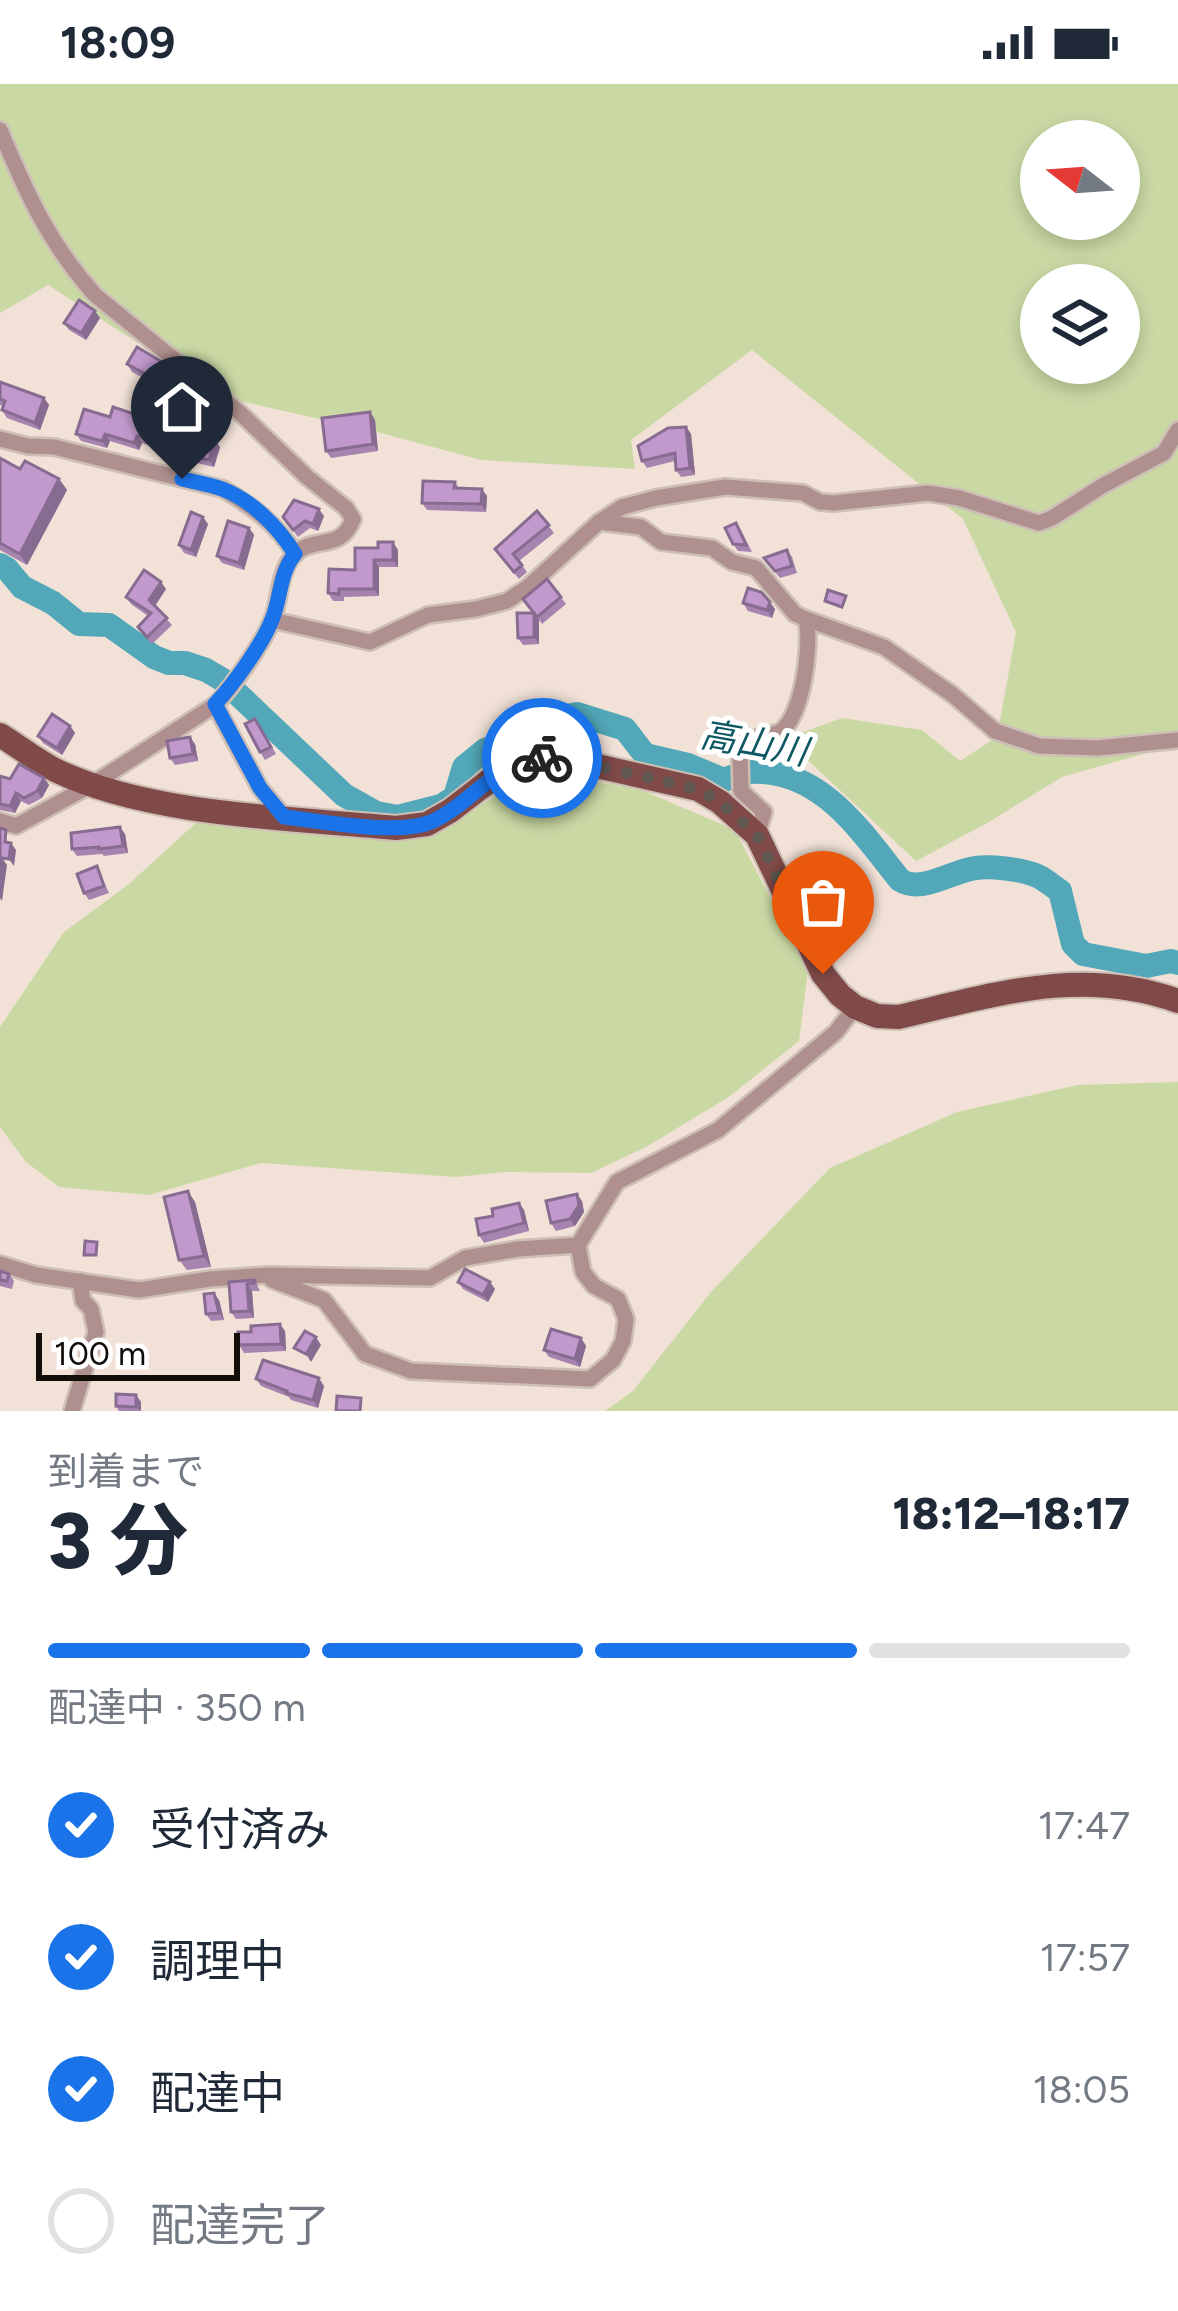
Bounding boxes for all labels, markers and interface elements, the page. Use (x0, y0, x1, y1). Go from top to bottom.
text: 18:09 (60, 15, 175, 69)
north arrow (1020, 120, 1140, 240)
map controls (1020, 120, 1140, 384)
button: layers (1020, 264, 1140, 384)
pin (131, 356, 233, 479)
icon: home (149, 374, 215, 440)
courier (482, 698, 602, 818)
water label: 高山川 (697, 712, 815, 774)
icon: bike (509, 725, 575, 791)
pin (772, 851, 874, 974)
icon: bag (790, 869, 856, 935)
scale bar (36, 1327, 240, 1380)
text: 100 m (54, 1334, 146, 1373)
text: 到着まで (48, 1448, 204, 1495)
text: 18:12–18:17 (893, 1486, 1130, 1540)
text: 3 分 (48, 1494, 188, 1588)
text: 配達中 · 350 m (48, 1684, 306, 1731)
icon: check (48, 1792, 114, 1858)
text: 受付済み (150, 1802, 330, 1856)
text: 17:47 (1038, 1802, 1130, 1849)
icon: check (48, 1924, 114, 1990)
text: 調理中 (150, 1934, 285, 1988)
text: 17:57 (1040, 1934, 1130, 1981)
icon: check (48, 2056, 114, 2122)
text: 配達中 (150, 2066, 285, 2120)
text: 18:05 (1033, 2066, 1130, 2113)
text: 配達完了 (150, 2198, 330, 2252)

